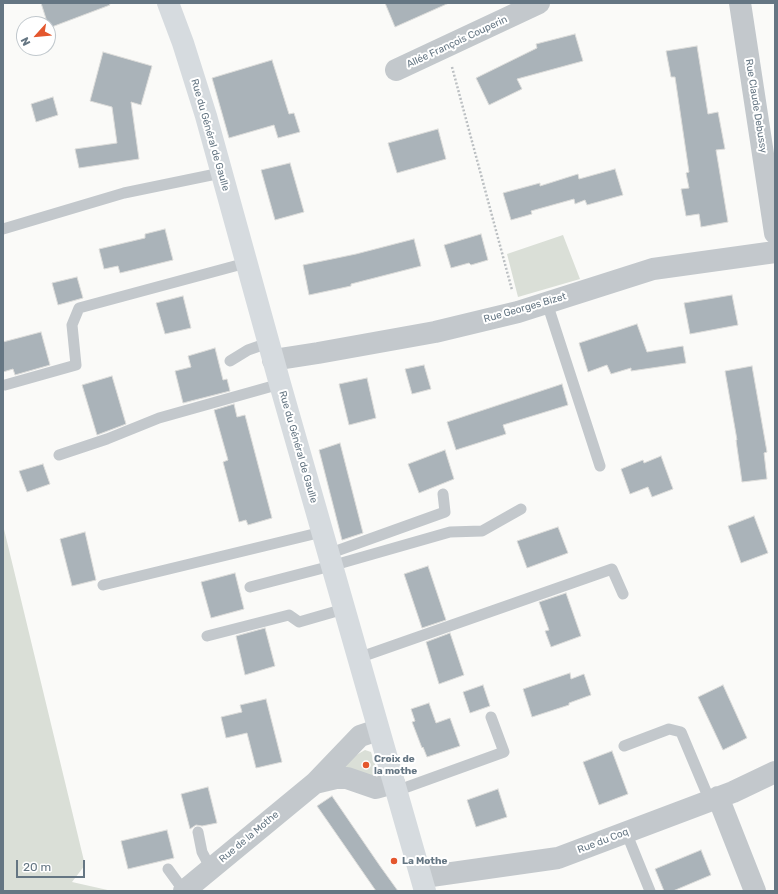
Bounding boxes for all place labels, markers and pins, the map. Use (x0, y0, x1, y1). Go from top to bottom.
place label: Croix de la mothe (374, 753, 417, 776)
marker: Croix de la mothe (361, 760, 371, 770)
place label: La Mothe (402, 855, 447, 867)
marker: La Mothe (389, 856, 399, 866)

